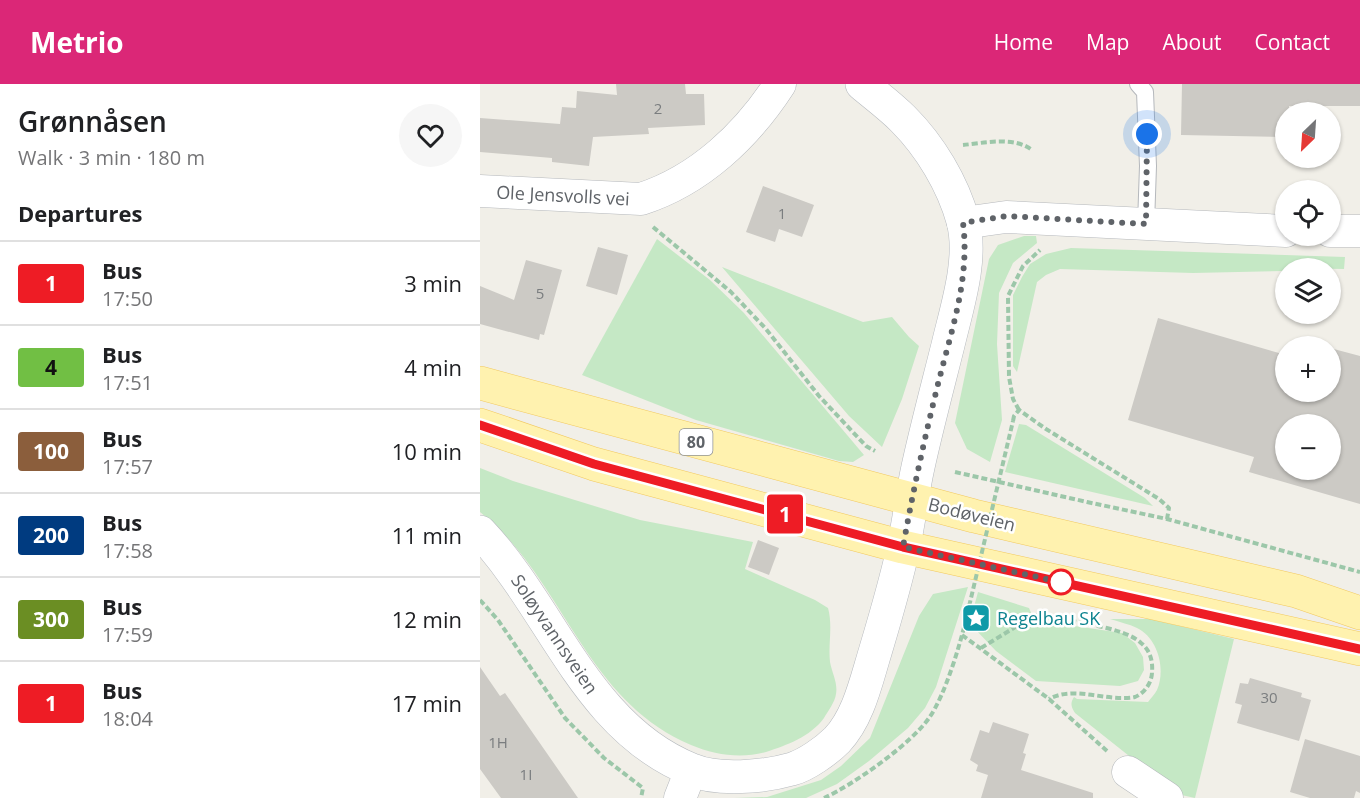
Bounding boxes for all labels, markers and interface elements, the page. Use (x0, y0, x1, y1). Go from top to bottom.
text: Metrio (30, 23, 124, 61)
text: Home (994, 28, 1053, 56)
text: Map (1086, 28, 1129, 56)
text: About (1162, 28, 1222, 56)
text: Contact (1255, 28, 1330, 56)
house number: 2 (654, 98, 662, 118)
text: Grønnåsen (18, 102, 167, 140)
north arrow (1275, 102, 1341, 168)
map controls (1275, 102, 1341, 480)
button: heart (399, 104, 462, 167)
your location (1132, 119, 1162, 149)
text: Walk · 3 min · 180 m (18, 144, 205, 171)
street label: Ole Jensvolls vei (496, 180, 630, 210)
button: locate (1275, 180, 1341, 246)
text: Departures (18, 198, 142, 228)
house number: 1 (778, 203, 786, 223)
text: Bus (102, 255, 142, 285)
button: layers (1275, 258, 1341, 324)
text: 3 min (404, 268, 462, 298)
text: 1 (45, 269, 57, 297)
house number: 5 (536, 283, 544, 303)
text: 17:50 (102, 285, 153, 312)
button: + (1275, 336, 1341, 402)
text: Bus (102, 339, 142, 369)
text: 4 min (404, 352, 462, 382)
text: 4 (45, 353, 57, 381)
text: 17:51 (102, 369, 153, 396)
button: − (1275, 414, 1341, 480)
text: Bus (102, 423, 142, 453)
road number: 80 (680, 429, 712, 455)
text: 10 min (392, 436, 462, 466)
text: 100 (33, 437, 69, 465)
text: 17:57 (102, 453, 153, 480)
street label: Bodøveien (926, 492, 1018, 536)
line badge: 1 (766, 494, 804, 534)
text: 1 (779, 500, 791, 528)
text: Bus (102, 507, 142, 537)
text: 11 min (392, 520, 462, 550)
text: 200 (33, 521, 69, 549)
text: 17:58 (102, 537, 153, 564)
street label: Soløyvannsveien (506, 569, 604, 699)
unlabelled marker (1048, 569, 1074, 595)
text: Bus (102, 591, 142, 621)
place icon: Regelbau SK (960, 602, 992, 634)
text: 12 min (392, 604, 462, 634)
text: 300 (33, 605, 69, 633)
place label: Regelbau SK (997, 606, 1101, 630)
text: 17:59 (102, 621, 153, 648)
text: Bus (102, 675, 142, 705)
house number: 30 (1260, 687, 1278, 707)
text: 17 min (392, 688, 462, 718)
text: 1 (45, 689, 57, 717)
text: 18:04 (102, 705, 153, 732)
house number: 1H (488, 732, 508, 752)
house number: 1I (520, 764, 532, 784)

